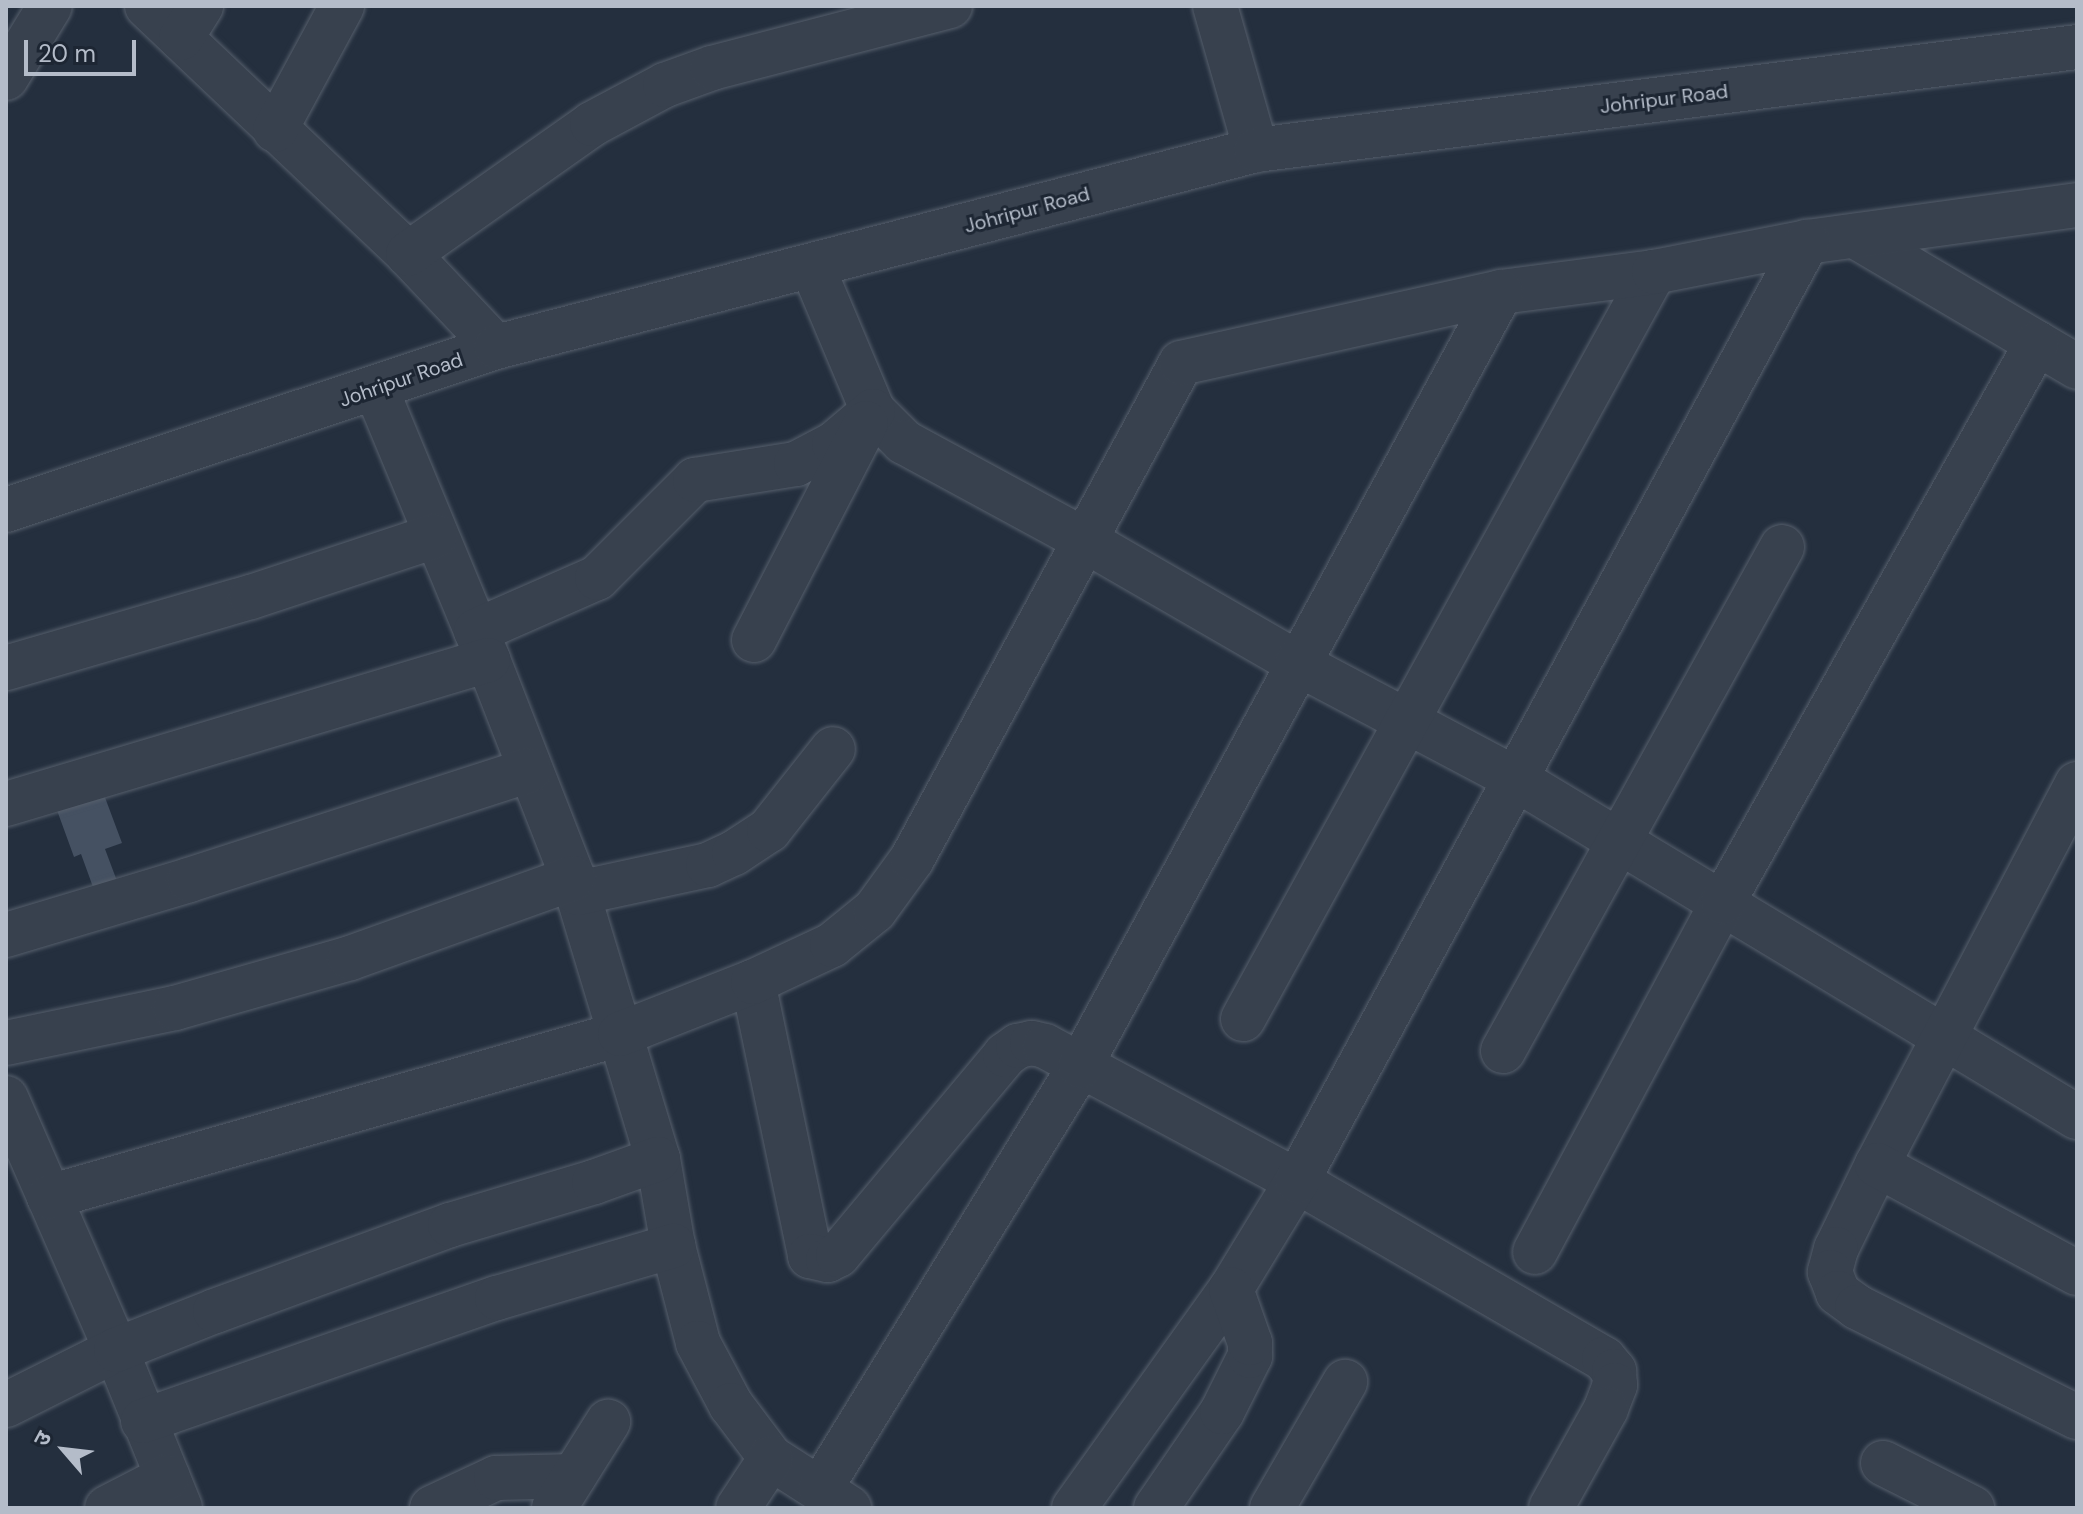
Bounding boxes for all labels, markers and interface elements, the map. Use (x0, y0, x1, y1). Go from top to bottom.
scale bar (28, 24, 140, 74)
text: 20 m (38, 38, 96, 69)
street label: Johripur Road (1599, 79, 1729, 119)
street label: Johripur Road (962, 182, 1092, 238)
street label: Johripur Road (336, 348, 466, 412)
north arrow (24, 1410, 104, 1490)
text: उ (27, 1426, 58, 1451)

